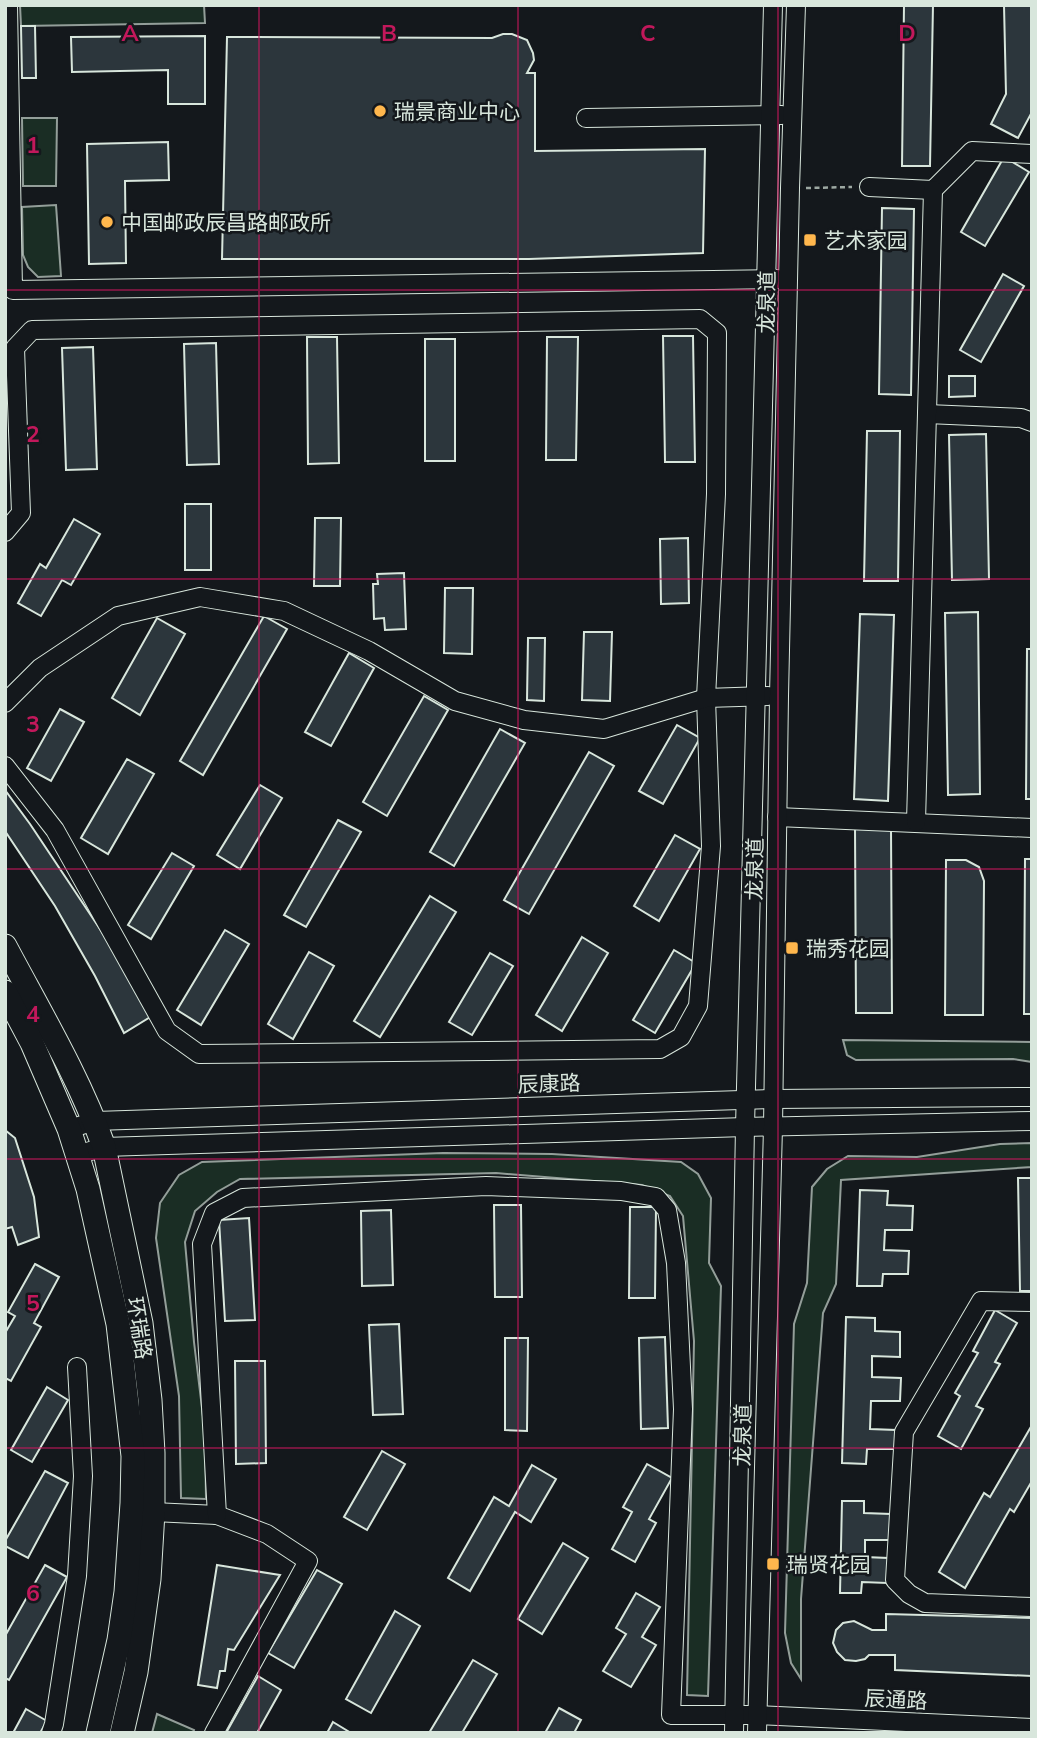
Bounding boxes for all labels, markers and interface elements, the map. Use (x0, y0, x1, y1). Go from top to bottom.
text: A (121, 18, 139, 47)
text: B (381, 18, 397, 47)
text: C (640, 18, 656, 47)
text: D (898, 18, 916, 47)
place label: 瑞景商业中心 (394, 98, 520, 124)
marker: 瑞景商业中心 (372, 103, 388, 119)
text: 1 (26, 130, 40, 159)
place label: 中国邮政辰昌路邮政所 (121, 209, 331, 235)
marker: 中国邮政辰昌路邮政所 (99, 214, 115, 230)
place label: 艺术家园 (824, 227, 908, 253)
marker: 艺术家园 (802, 232, 818, 248)
street label: 龙泉道 (752, 270, 780, 334)
text: 2 (26, 419, 40, 448)
text: 3 (26, 709, 40, 738)
street label: 龙泉道 (740, 837, 768, 901)
place label: 瑞秀花园 (806, 935, 890, 961)
marker: 瑞秀花园 (784, 940, 800, 956)
text: 4 (26, 999, 40, 1028)
street label: 辰康路 (517, 1069, 581, 1097)
text: 5 (26, 1288, 40, 1317)
street label: 环瑞路 (122, 1295, 158, 1361)
street label: 龙泉道 (728, 1403, 756, 1467)
place label: 瑞贤花园 (787, 1551, 871, 1577)
marker: 瑞贤花园 (765, 1556, 781, 1572)
text: 6 (26, 1578, 40, 1607)
street label: 辰通路 (864, 1684, 928, 1714)

